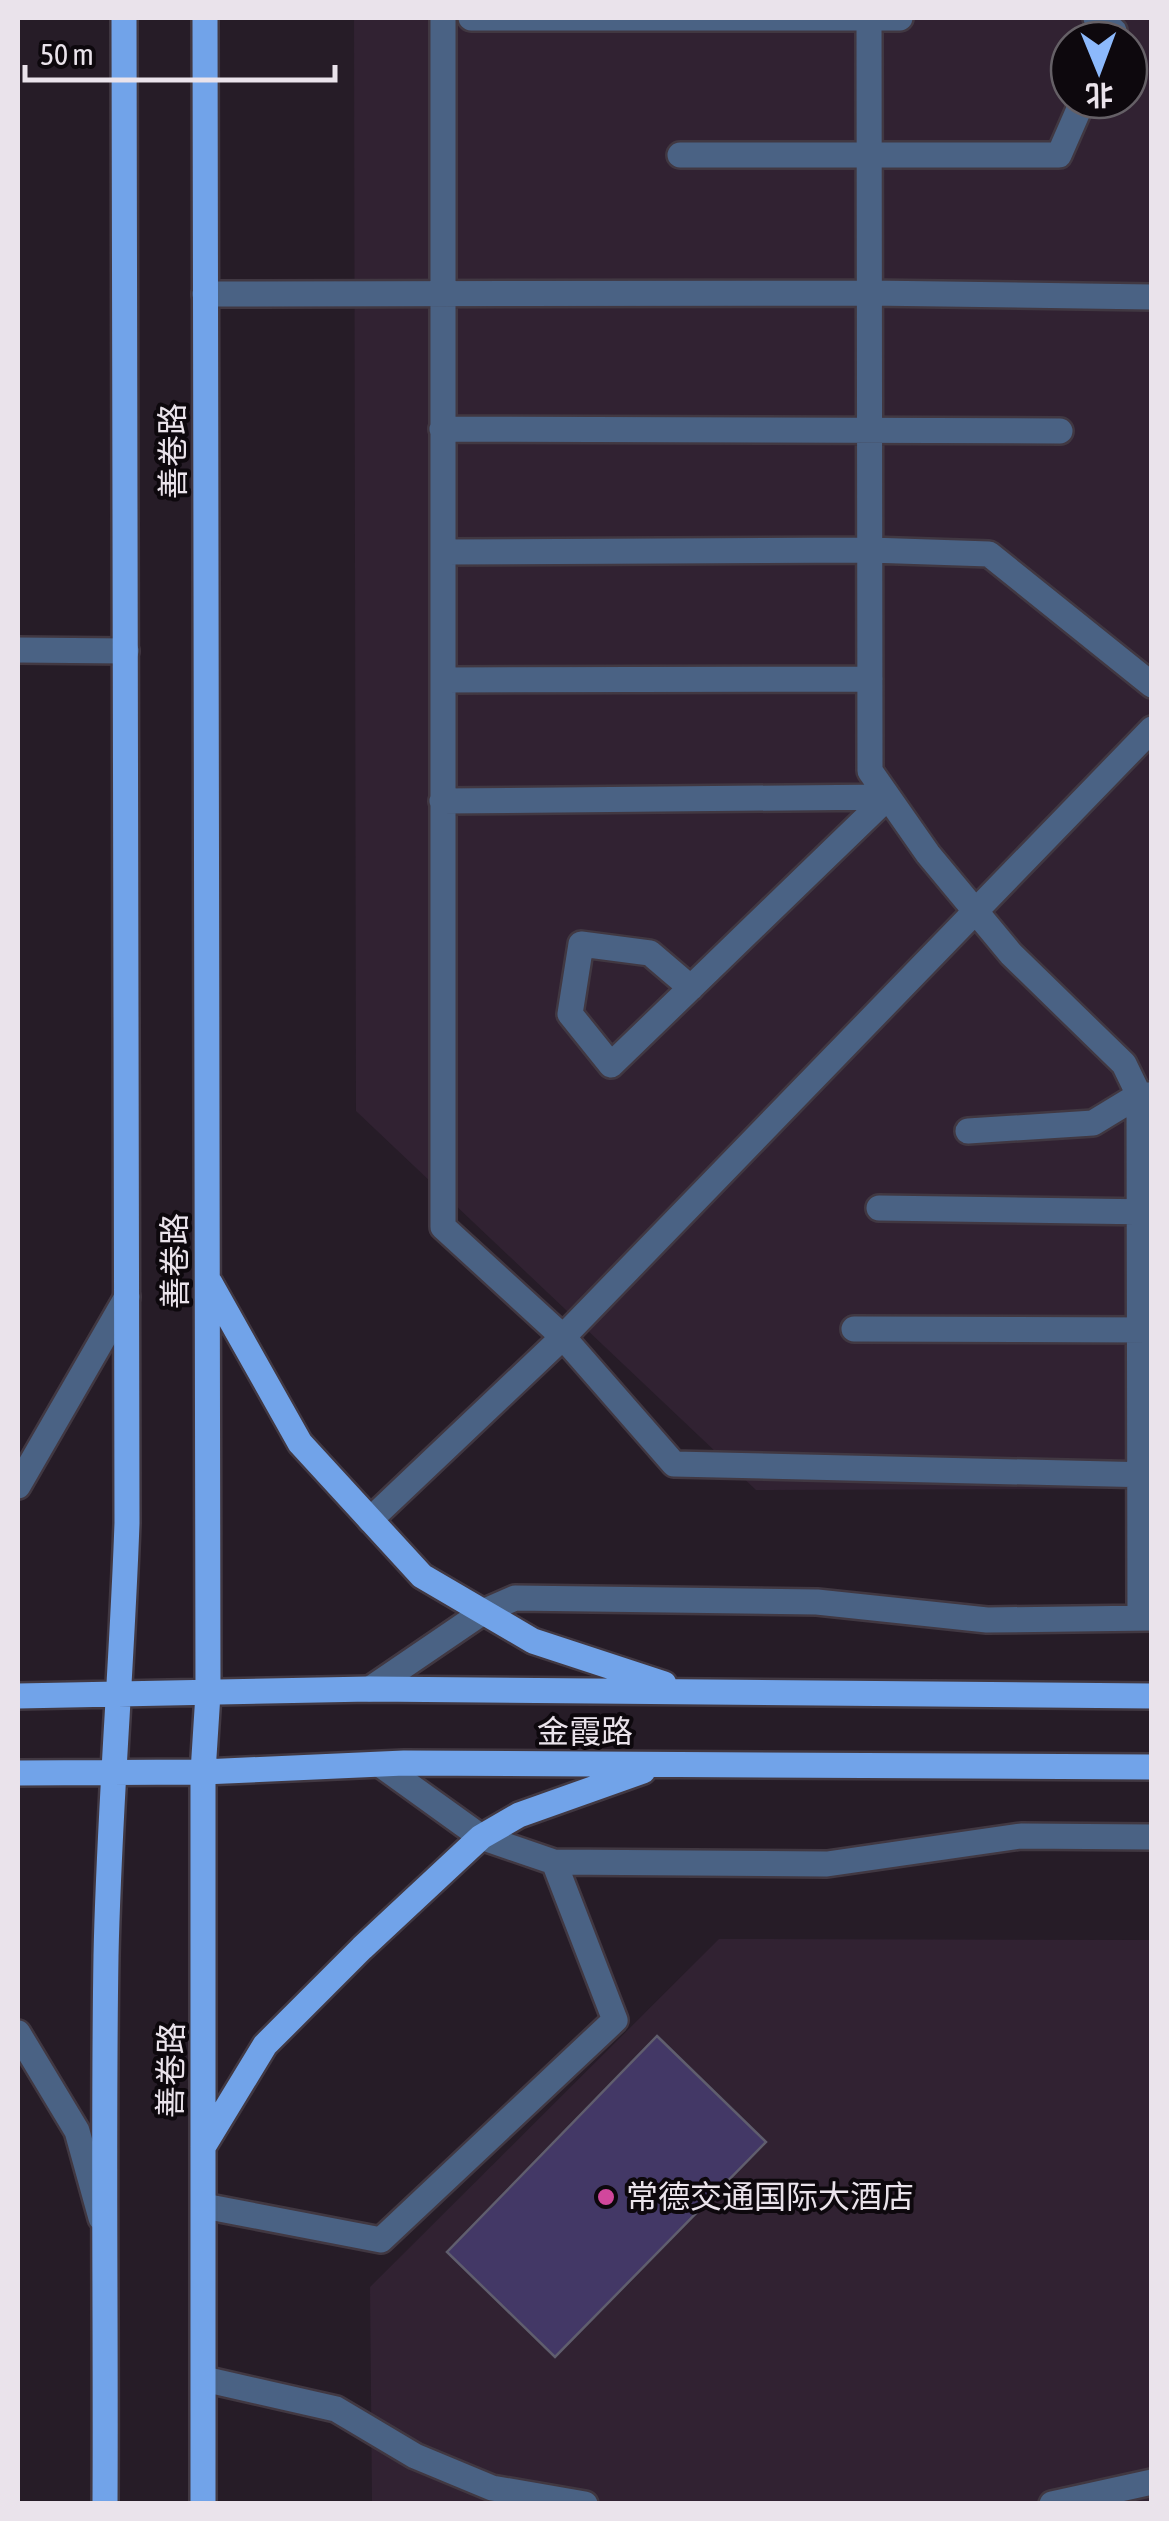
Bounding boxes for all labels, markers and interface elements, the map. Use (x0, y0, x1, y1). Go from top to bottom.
scale bar (25, 20, 335, 82)
north arrow (1049, 20, 1149, 120)
text: 50 m (40, 37, 94, 71)
text: 北 (1085, 79, 1114, 111)
street label: 善卷路 (154, 403, 191, 499)
street label: 善卷路 (156, 1213, 193, 1309)
street label: 金霞路 (537, 1713, 633, 1750)
street label: 善卷路 (151, 2022, 190, 2118)
place label: 常德交通国际大酒店 (626, 2178, 914, 2215)
marker: 常德交通国际大酒店 (595, 2186, 617, 2208)

